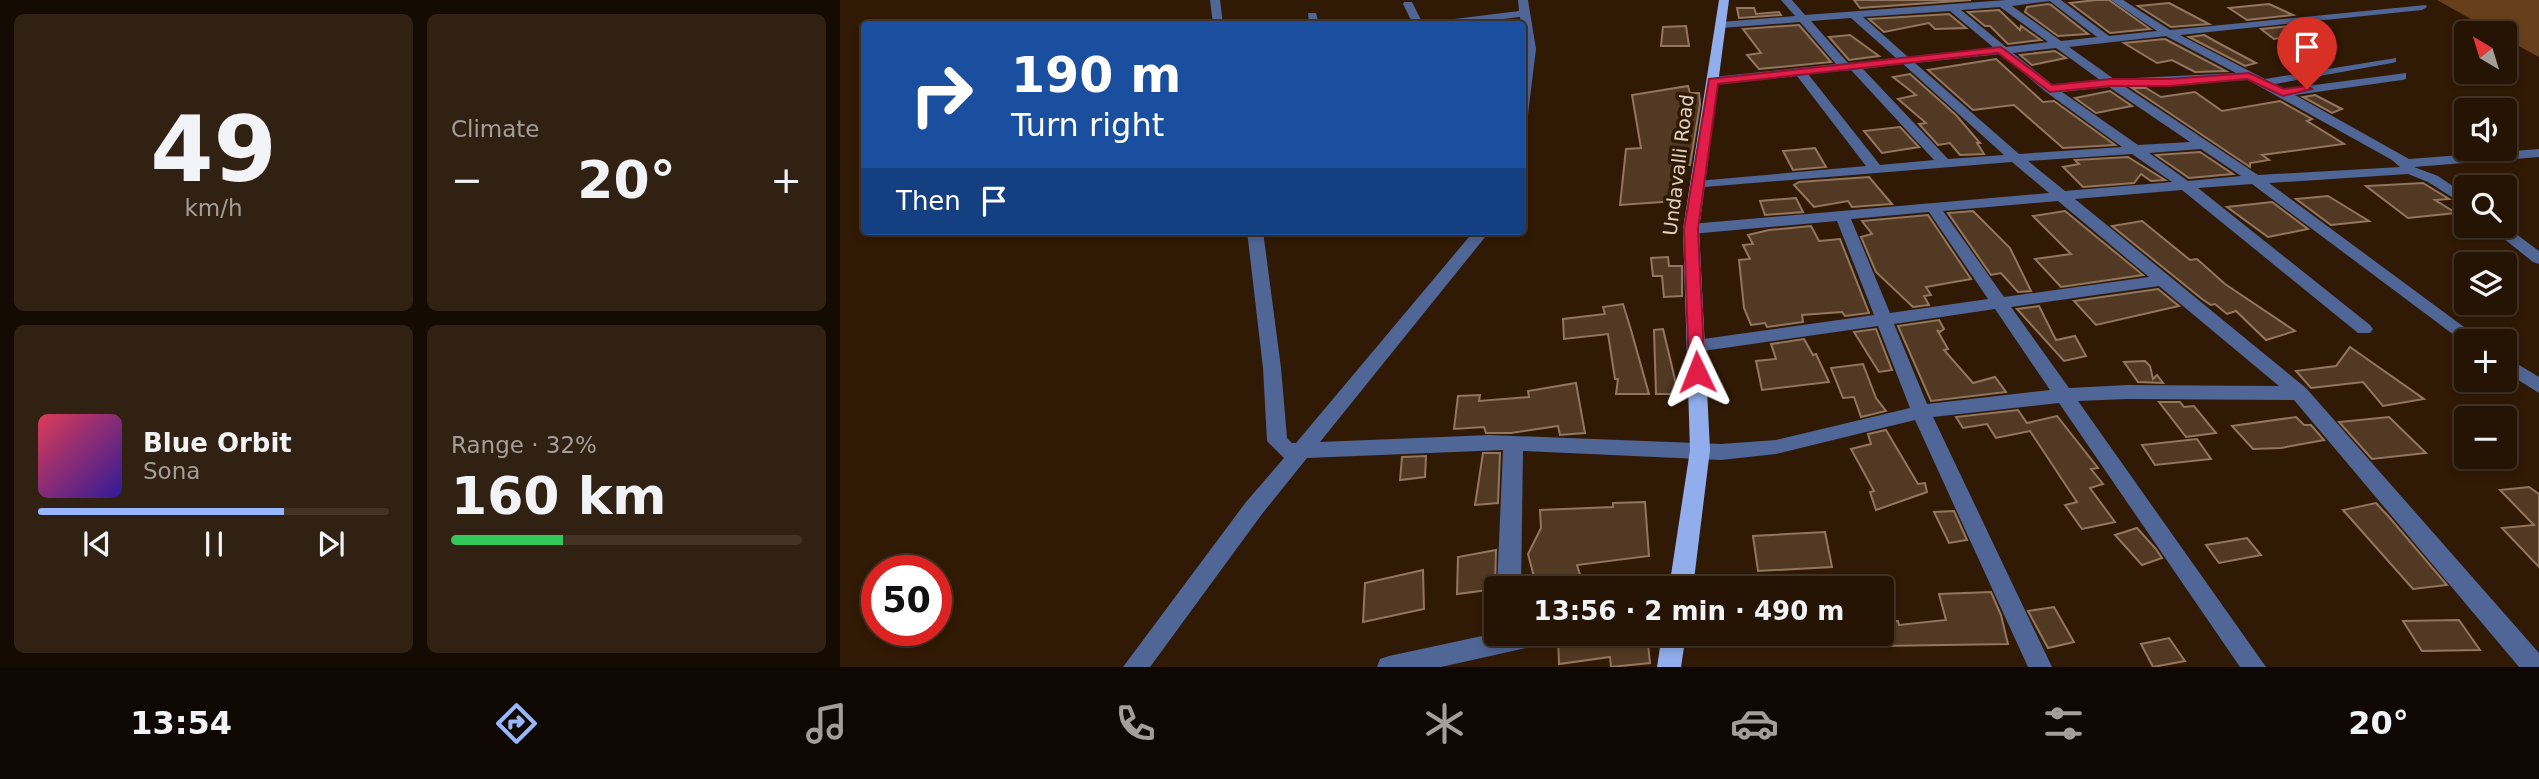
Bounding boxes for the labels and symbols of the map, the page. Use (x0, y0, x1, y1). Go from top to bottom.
pin (2277, 17, 2337, 89)
north arrow (2454, 21, 2516, 84)
street label: Undavalli Road (1658, 93, 1698, 237)
position arrow (1660, 335, 1734, 409)
speed limit sign: 50 (861, 555, 952, 646)

